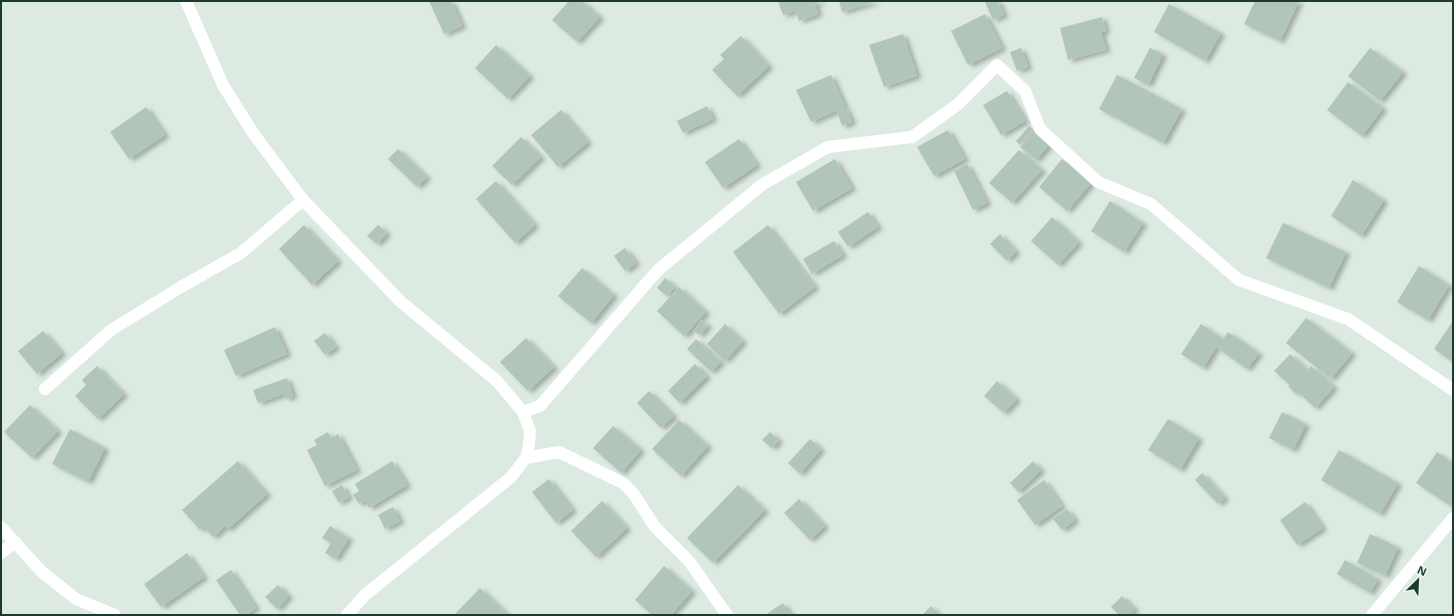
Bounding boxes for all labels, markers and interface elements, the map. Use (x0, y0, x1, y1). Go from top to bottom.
north arrow (1398, 560, 1438, 600)
text: N (1415, 562, 1429, 579)

